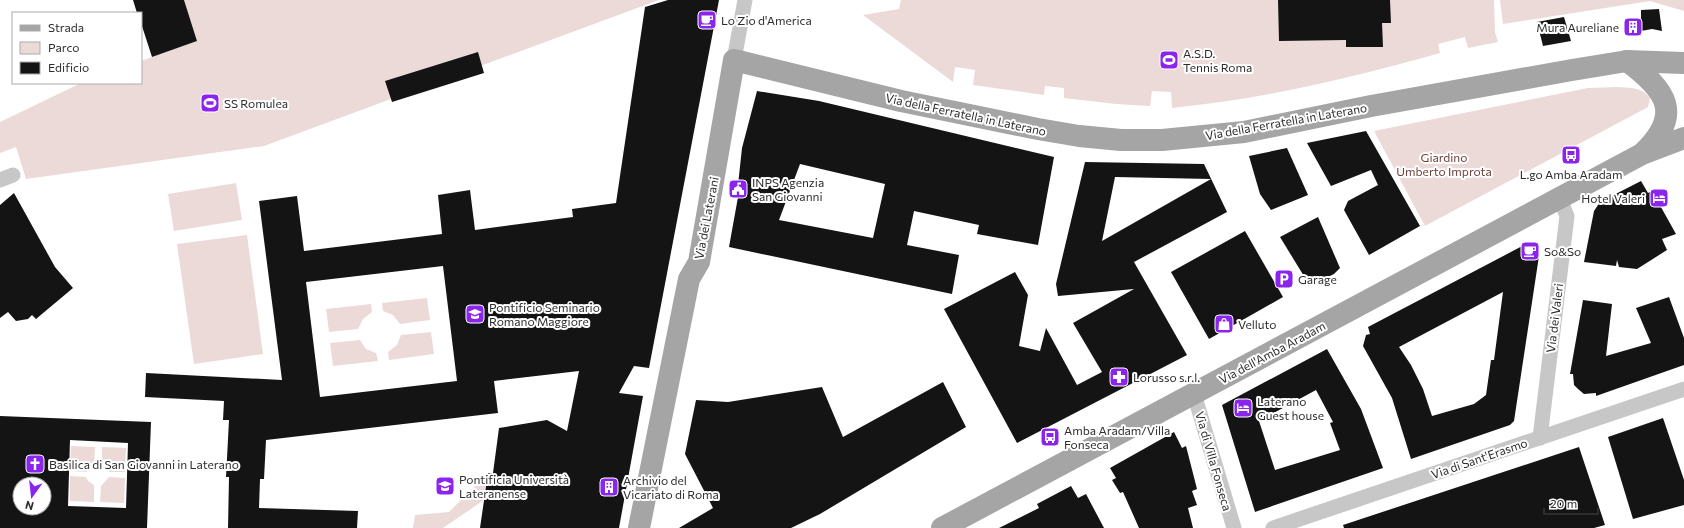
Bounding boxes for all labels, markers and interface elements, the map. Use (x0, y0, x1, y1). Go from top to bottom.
cafe icon: Lo Zio d'America (696, 9, 718, 31)
legend (12, 12, 142, 84)
place label: Lo Zio d'America (721, 13, 812, 27)
building icon: Mura Aureliane (1622, 16, 1644, 38)
text: Strada (48, 20, 84, 34)
place label: Mura Aureliane (1536, 20, 1619, 34)
text: Parco (48, 40, 80, 54)
place label: A.S.D. Tennis Roma (1183, 46, 1252, 74)
sports icon: A.S.D. Tennis Roma (1158, 49, 1180, 71)
text: Edificio (48, 60, 89, 74)
street label: Via della Ferratella in Laterano (884, 90, 1048, 138)
sports icon: SS Romulea (199, 92, 221, 114)
place label: SS Romulea (224, 96, 288, 110)
street label: Via della Ferratella in Laterano (1204, 100, 1368, 142)
bus stop icon: L.go Amba Aradam (1560, 144, 1582, 166)
park label: Giardino Umberto Improta (1396, 150, 1492, 178)
place label: L.go Amba Aradam (1520, 167, 1622, 181)
place label: INPS Agenzia San Giovanni (752, 175, 824, 203)
street label: Via dei Laterani (691, 176, 721, 260)
public building icon: INPS Agenzia San Giovanni (727, 178, 749, 200)
hotel icon: Hotel Valeri (1648, 187, 1670, 209)
place label: Hotel Valeri (1581, 191, 1645, 205)
cafe icon: So&So (1519, 240, 1541, 262)
place label: So&So (1544, 244, 1581, 258)
parking icon: Garage (1273, 268, 1295, 290)
place label: Garage (1298, 272, 1337, 286)
street label: Via dei Valeri (1543, 283, 1565, 353)
place label: Pontificio Seminario Romano Maggiore (489, 300, 600, 328)
school or university icon: Pontificio Seminario Romano Maggiore (464, 303, 486, 325)
shop icon: Velluto (1213, 313, 1235, 335)
place label: Velluto (1238, 317, 1277, 331)
street label: Via dell'Amba Aradam (1216, 318, 1328, 386)
pharmacy icon: Lorusso s.r.l. (1108, 366, 1130, 388)
place label: Lorusso s.r.l. (1133, 370, 1200, 384)
place label: Laterano Guest house (1257, 394, 1324, 422)
hotel icon: Laterano Guest house (1232, 397, 1254, 419)
street label: Via di Villa Fonseca (1193, 410, 1235, 512)
place label: Amba Aradam/Villa Fonseca (1064, 423, 1170, 451)
bus stop icon: Amba Aradam/Villa Fonseca (1039, 426, 1061, 448)
street label: Via di Sant'Erasmo (1429, 435, 1529, 481)
church icon: Basilica di San Giovanni in Laterano (24, 453, 46, 475)
place label: Basilica di San Giovanni in Laterano (49, 457, 239, 471)
place label: Pontificia Università Lateranense (459, 472, 569, 500)
place label: Archivio del Vicariato di Roma (623, 473, 719, 501)
school or university icon: Pontificia Università Lateranense (434, 475, 456, 497)
north arrow (12, 476, 52, 516)
building icon: Archivio del Vicariato di Roma (598, 476, 620, 498)
scale bar (1544, 490, 1598, 516)
text: 20 m (1550, 496, 1577, 510)
text: N (24, 499, 35, 513)

